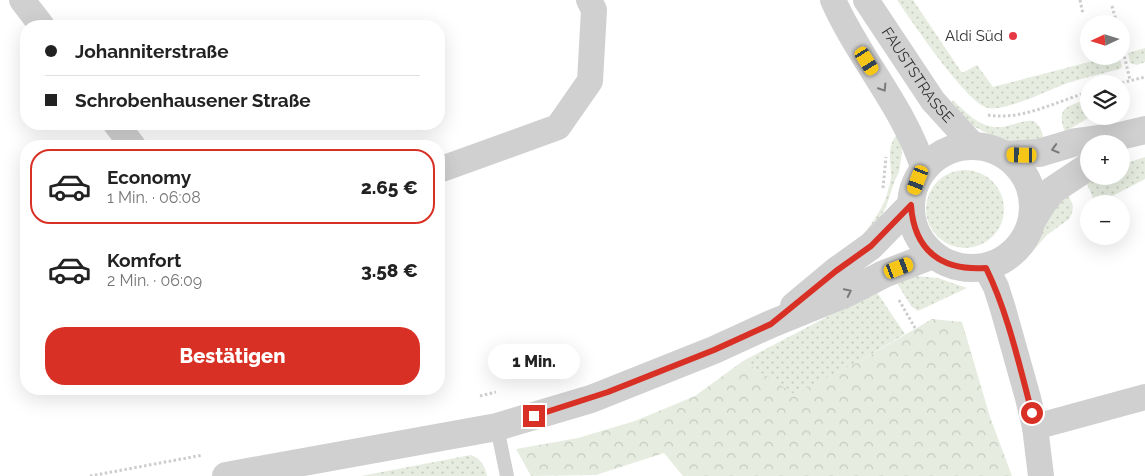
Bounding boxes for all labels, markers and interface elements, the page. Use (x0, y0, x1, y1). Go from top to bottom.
north arrow (1080, 15, 1130, 65)
map controls (1080, 15, 1130, 245)
street label: FAUSTSTRASSE (878, 24, 957, 126)
place label: Aldi Süd (945, 27, 1003, 45)
marker: Aldi Süd (1007, 30, 1019, 42)
text: Johanniterstraße (75, 40, 229, 62)
car (852, 44, 881, 78)
button: layers (1080, 75, 1130, 125)
one-way arrow (877, 83, 887, 92)
text: Schrobenhausener Straße (75, 89, 311, 111)
button: + (1080, 135, 1130, 185)
one-way arrow (1051, 143, 1060, 153)
car (1006, 147, 1037, 163)
car (905, 163, 930, 197)
icon: car (47, 164, 92, 209)
text: Economy (107, 166, 191, 188)
text: 2.65 € (361, 176, 418, 198)
text: 1 Min. · 06:08 (107, 188, 201, 207)
button: − (1080, 195, 1130, 245)
icon: car (47, 247, 92, 292)
text: Komfort (107, 249, 181, 271)
car (882, 256, 915, 280)
text: 3.58 € (361, 259, 418, 281)
text: 2 Min. · 06:09 (107, 271, 202, 290)
one-way arrow (843, 288, 852, 298)
button: Bestätigen (45, 327, 420, 385)
callout: 1 Min. (488, 344, 580, 378)
text: 1 Min. (512, 352, 556, 371)
route start (1021, 402, 1043, 424)
route end (523, 405, 545, 427)

